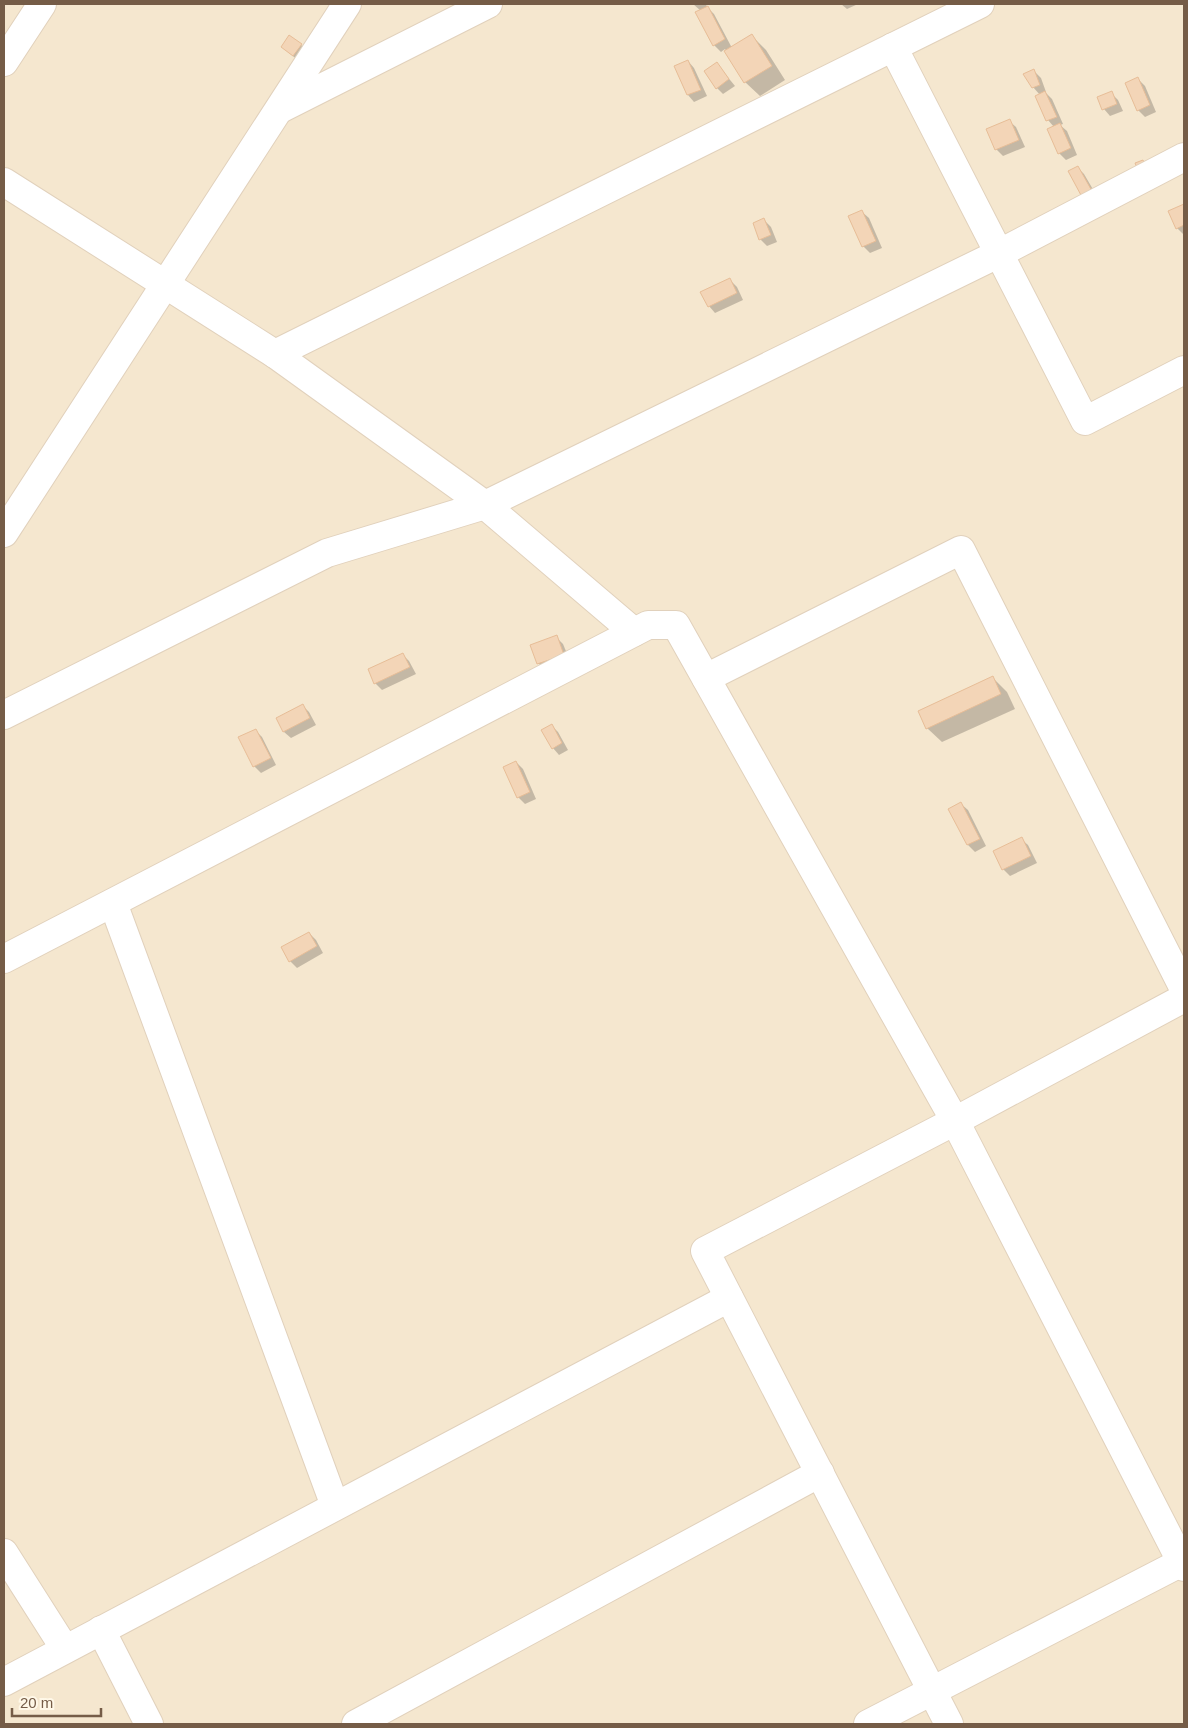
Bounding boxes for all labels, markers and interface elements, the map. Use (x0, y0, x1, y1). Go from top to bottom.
scale bar (12, 1686, 101, 1718)
text: 20 m (20, 1694, 53, 1711)

